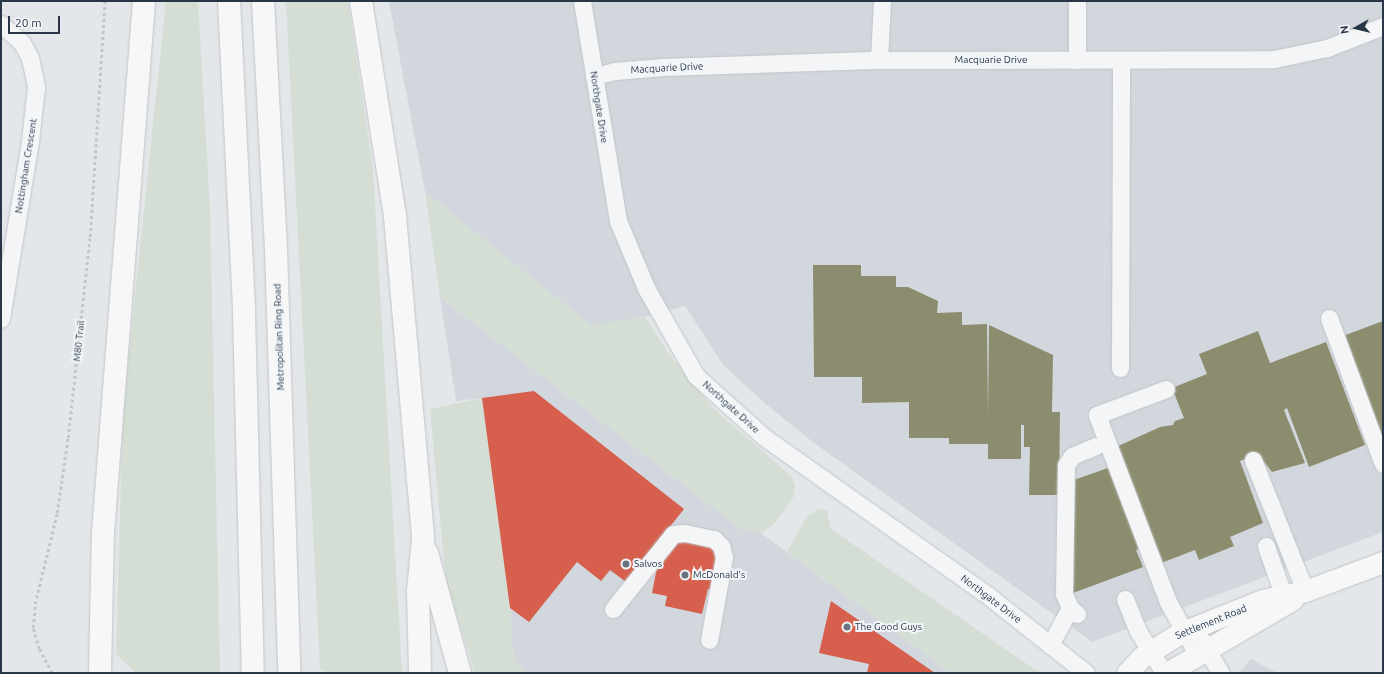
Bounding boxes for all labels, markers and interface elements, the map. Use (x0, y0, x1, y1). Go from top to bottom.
scale bar (10, 8, 62, 34)
north arrow (1336, 8, 1376, 48)
text: 20 m (15, 16, 42, 29)
text: N (1338, 25, 1351, 35)
street label: Macquarie Drive (955, 54, 1027, 66)
street label: Macquarie Drive (630, 60, 704, 76)
street label: Northgate Drive (587, 70, 611, 144)
street label: Nottingham Crescent (13, 118, 39, 214)
street label: Metropolitan Ring Road (271, 283, 287, 391)
street label: M80 Trail (71, 320, 87, 362)
street label: Northgate Drive (700, 378, 762, 436)
place label: Salvos (634, 558, 662, 570)
marker: Salvos (621, 559, 631, 569)
place label: McDonald's (693, 569, 745, 581)
marker: McDonald's (680, 570, 690, 580)
street label: Northgate Drive (958, 572, 1024, 626)
street label: Settlement Road (1174, 602, 1248, 642)
place label: The Good Guys (855, 621, 922, 633)
marker: The Good Guys (842, 622, 852, 632)

